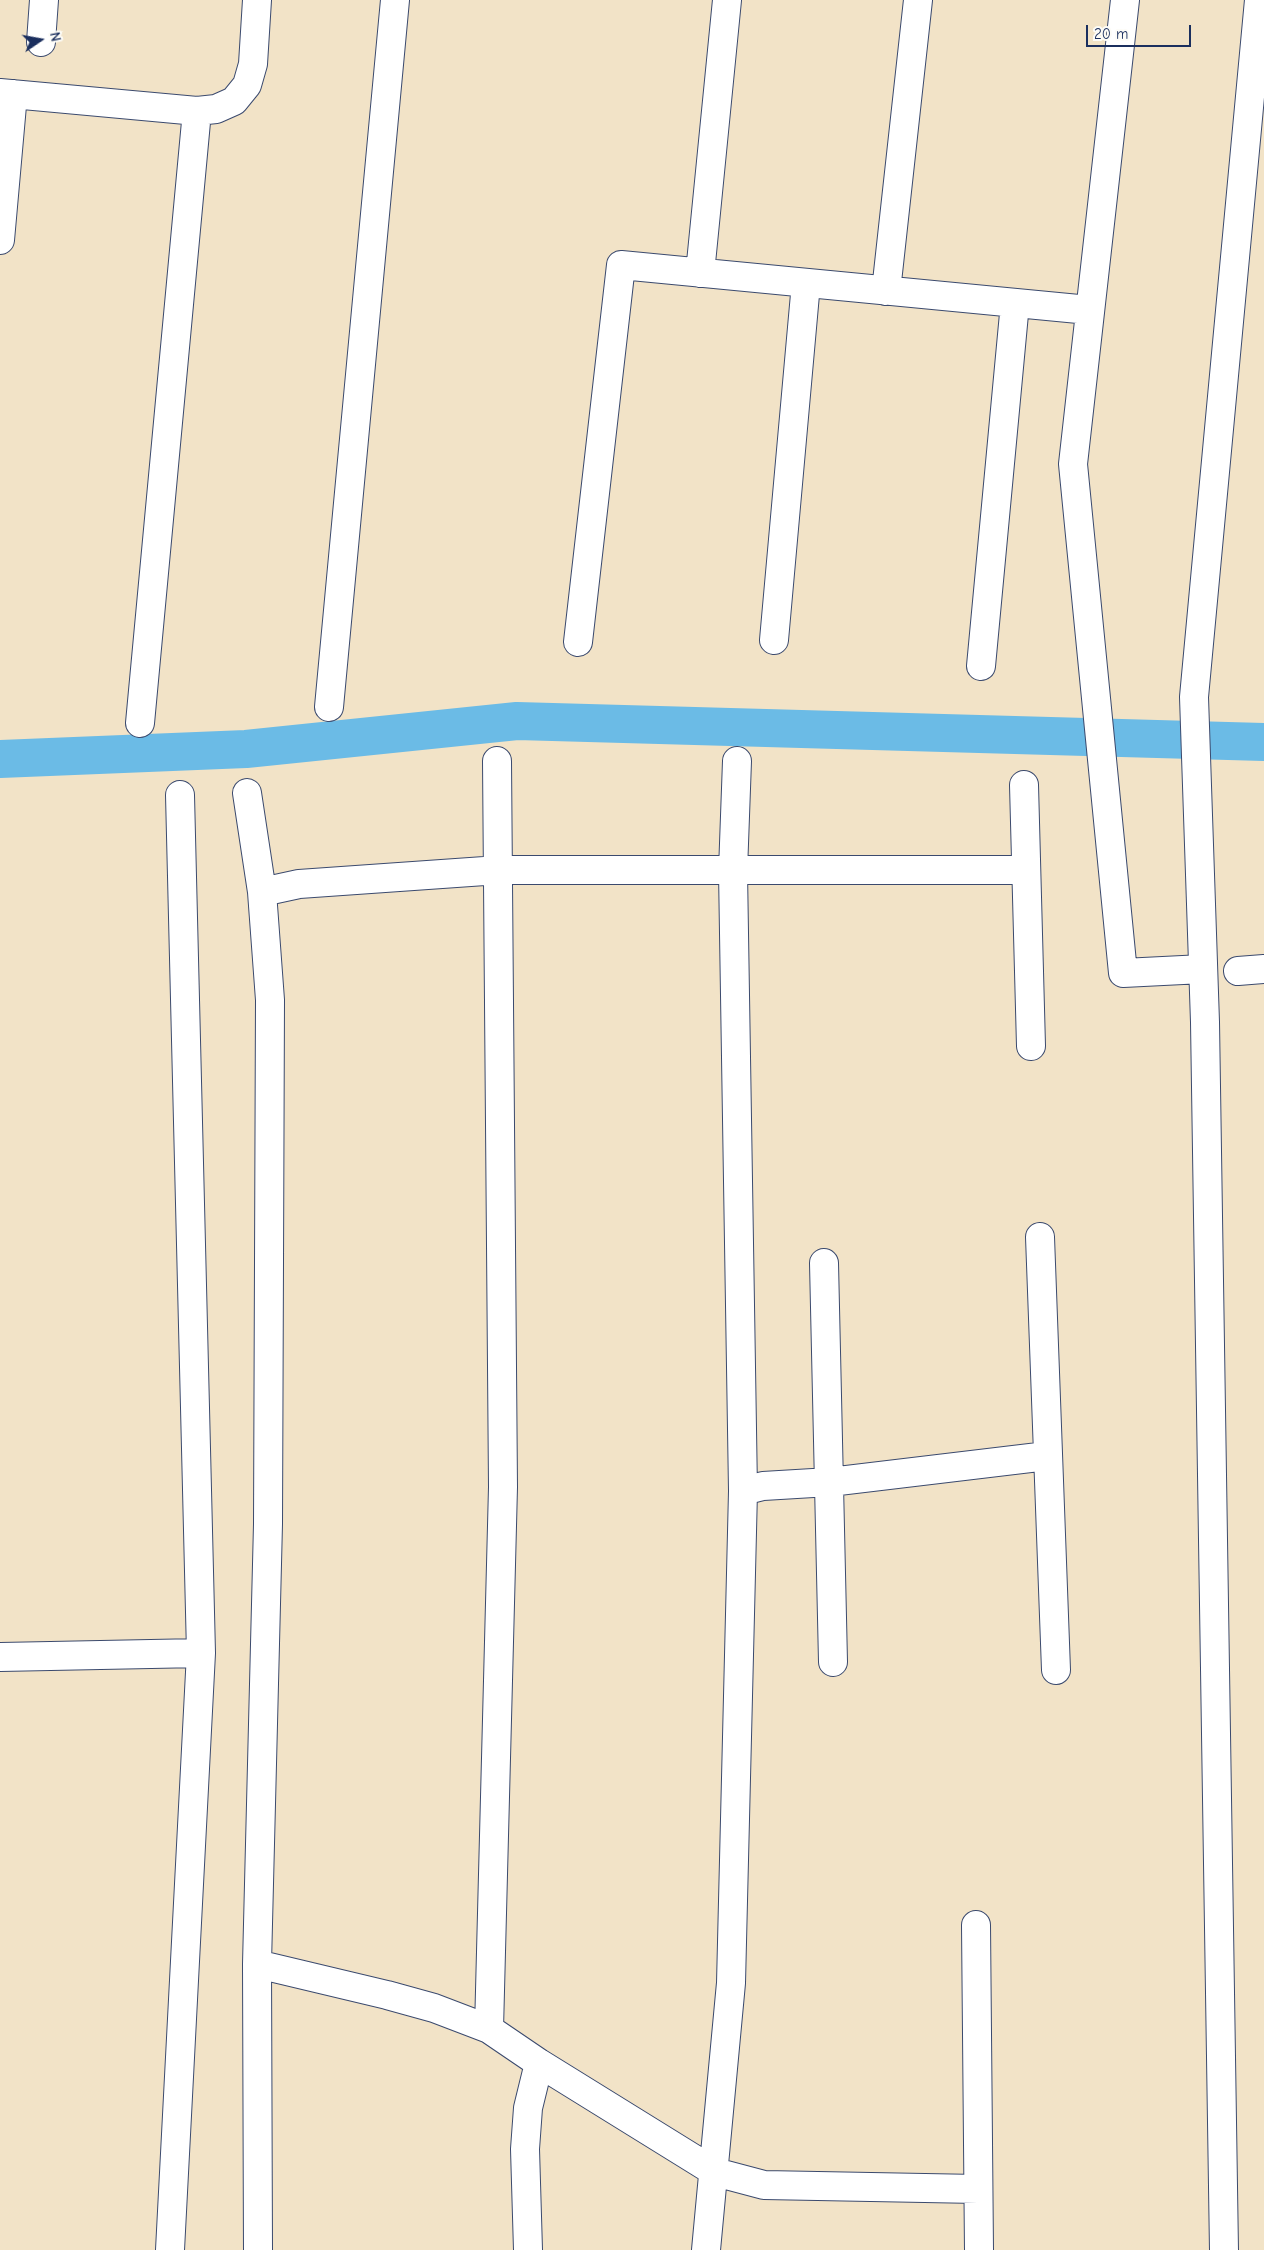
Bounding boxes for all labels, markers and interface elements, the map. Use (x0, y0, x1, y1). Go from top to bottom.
north arrow (15, 15, 65, 65)
scale bar (1089, 15, 1194, 47)
text: 20 m (1094, 25, 1128, 43)
text: N (46, 31, 64, 43)

